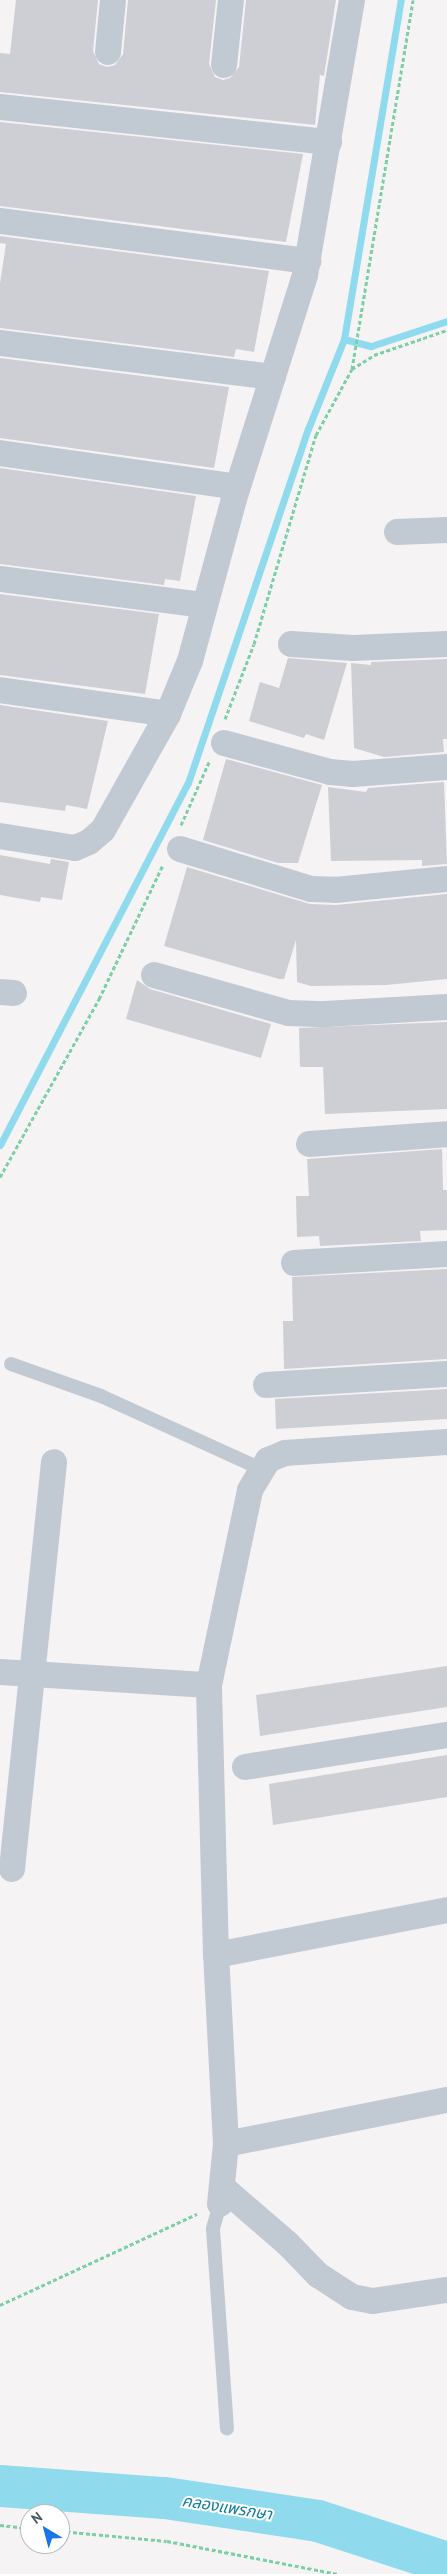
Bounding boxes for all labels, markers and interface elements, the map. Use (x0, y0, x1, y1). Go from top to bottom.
water label: คลองแพรกษา (181, 2490, 273, 2524)
north arrow (20, 2504, 70, 2554)
text: N (27, 2508, 46, 2528)

